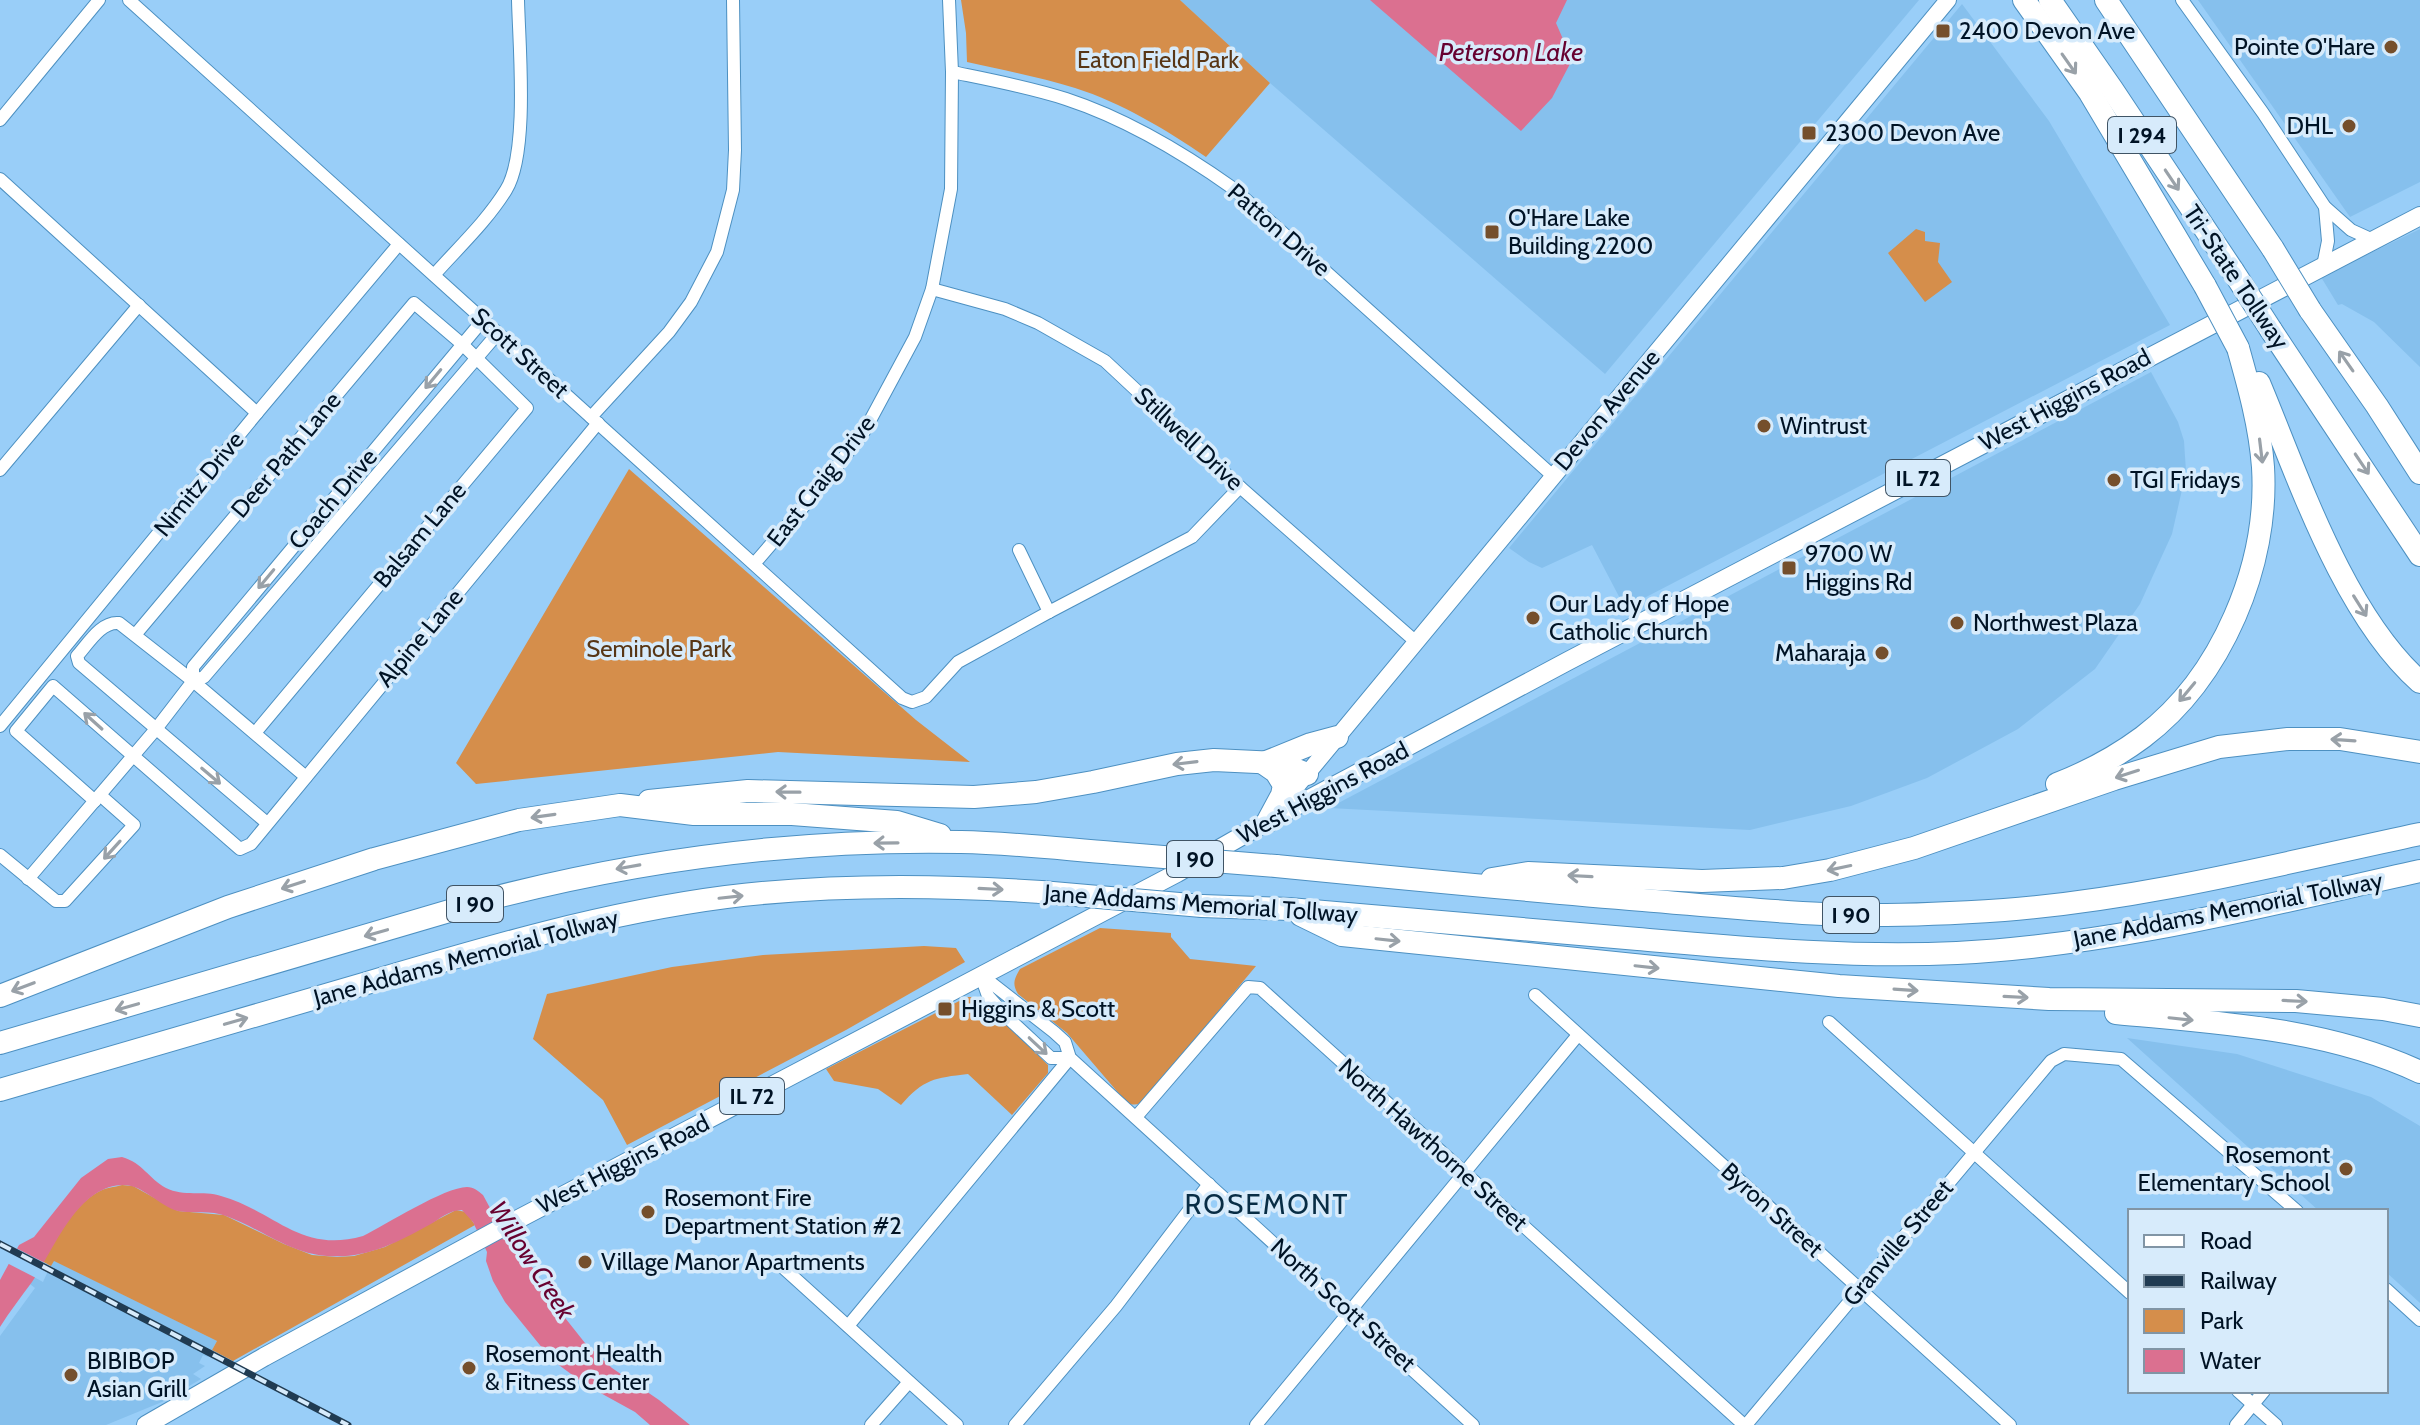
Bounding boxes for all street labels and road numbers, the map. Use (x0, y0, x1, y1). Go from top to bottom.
road number: I 294 (2108, 117, 2176, 153)
street label: Patton Drive (1222, 177, 1337, 282)
street label: Tri-State Tollway (2178, 199, 2295, 354)
street label: Scott Street (466, 301, 575, 404)
street label: West Higgins Road (1974, 342, 2155, 457)
street label: Devon Avenue (1548, 343, 1666, 476)
street label: Stillwell Drive (1129, 381, 1250, 496)
street label: Deer Path Lane (225, 386, 347, 523)
street label: East Craig Drive (761, 409, 881, 552)
street label: Nimitz Drive (148, 425, 250, 542)
street label: Coach Drive (282, 443, 383, 555)
road number: IL 72 (1886, 460, 1950, 496)
street label: Balsam Lane (367, 476, 472, 593)
street label: Alpine Lane (370, 583, 469, 693)
street label: West Higgins Road (1232, 735, 1413, 850)
road number: I 90 (1167, 841, 1223, 877)
street label: Jane Addams Memorial Tollway (2070, 865, 2385, 954)
street label: Jane Addams Memorial Tollway (1042, 878, 1359, 929)
road number: I 90 (447, 886, 503, 922)
road number: I 90 (1823, 897, 1879, 933)
street label: Jane Addams Memorial Tollway (309, 903, 621, 1012)
street label: North Hawthorne Street (1333, 1052, 1534, 1237)
road number: IL 72 (720, 1078, 784, 1114)
street label: West Higgins Road (532, 1108, 714, 1220)
street label: Byron Street (1715, 1156, 1829, 1263)
street label: Granville Street (1837, 1174, 1959, 1312)
street label: North Scott Street (1265, 1232, 1422, 1377)

